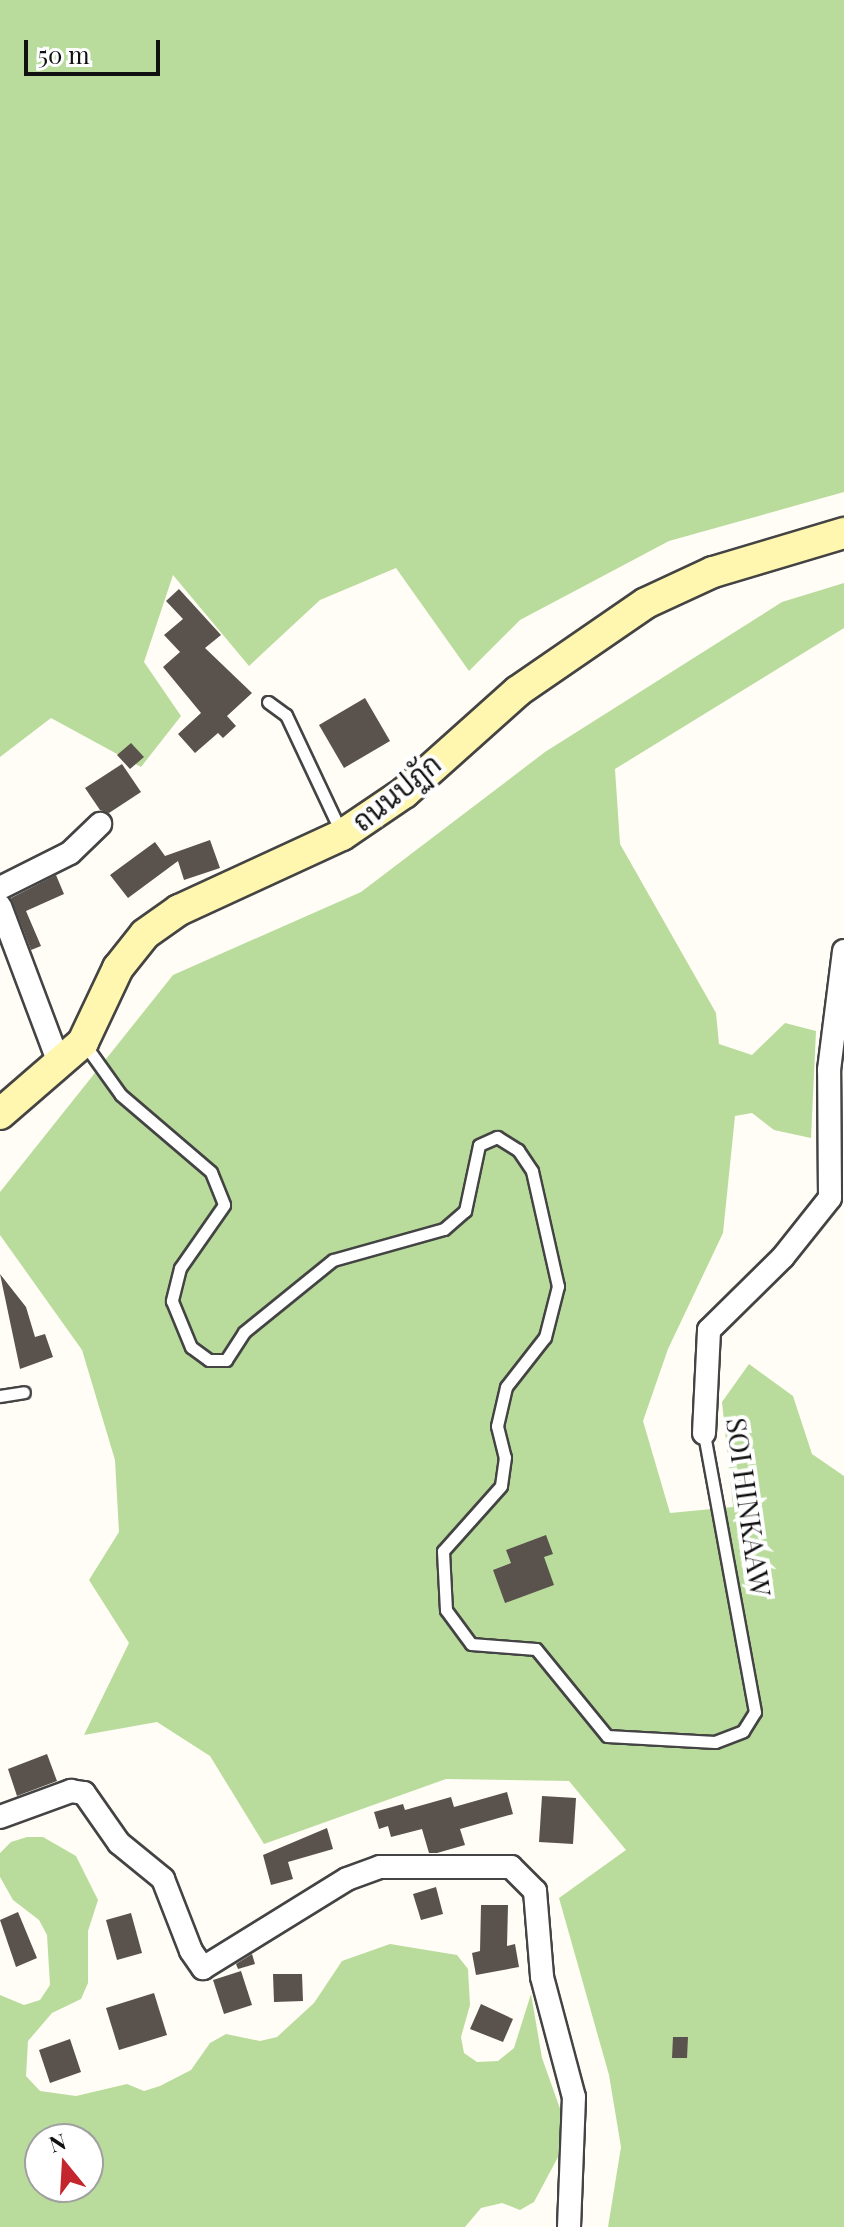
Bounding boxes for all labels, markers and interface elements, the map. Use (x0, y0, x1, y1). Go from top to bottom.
scale bar (28, 24, 164, 74)
text: 50 m (38, 38, 90, 70)
street label: ถนนปฏัก (345, 746, 447, 838)
street label: SOI HINKAAW (720, 1415, 778, 1599)
north arrow (24, 2123, 104, 2203)
text: N (45, 2125, 69, 2159)

